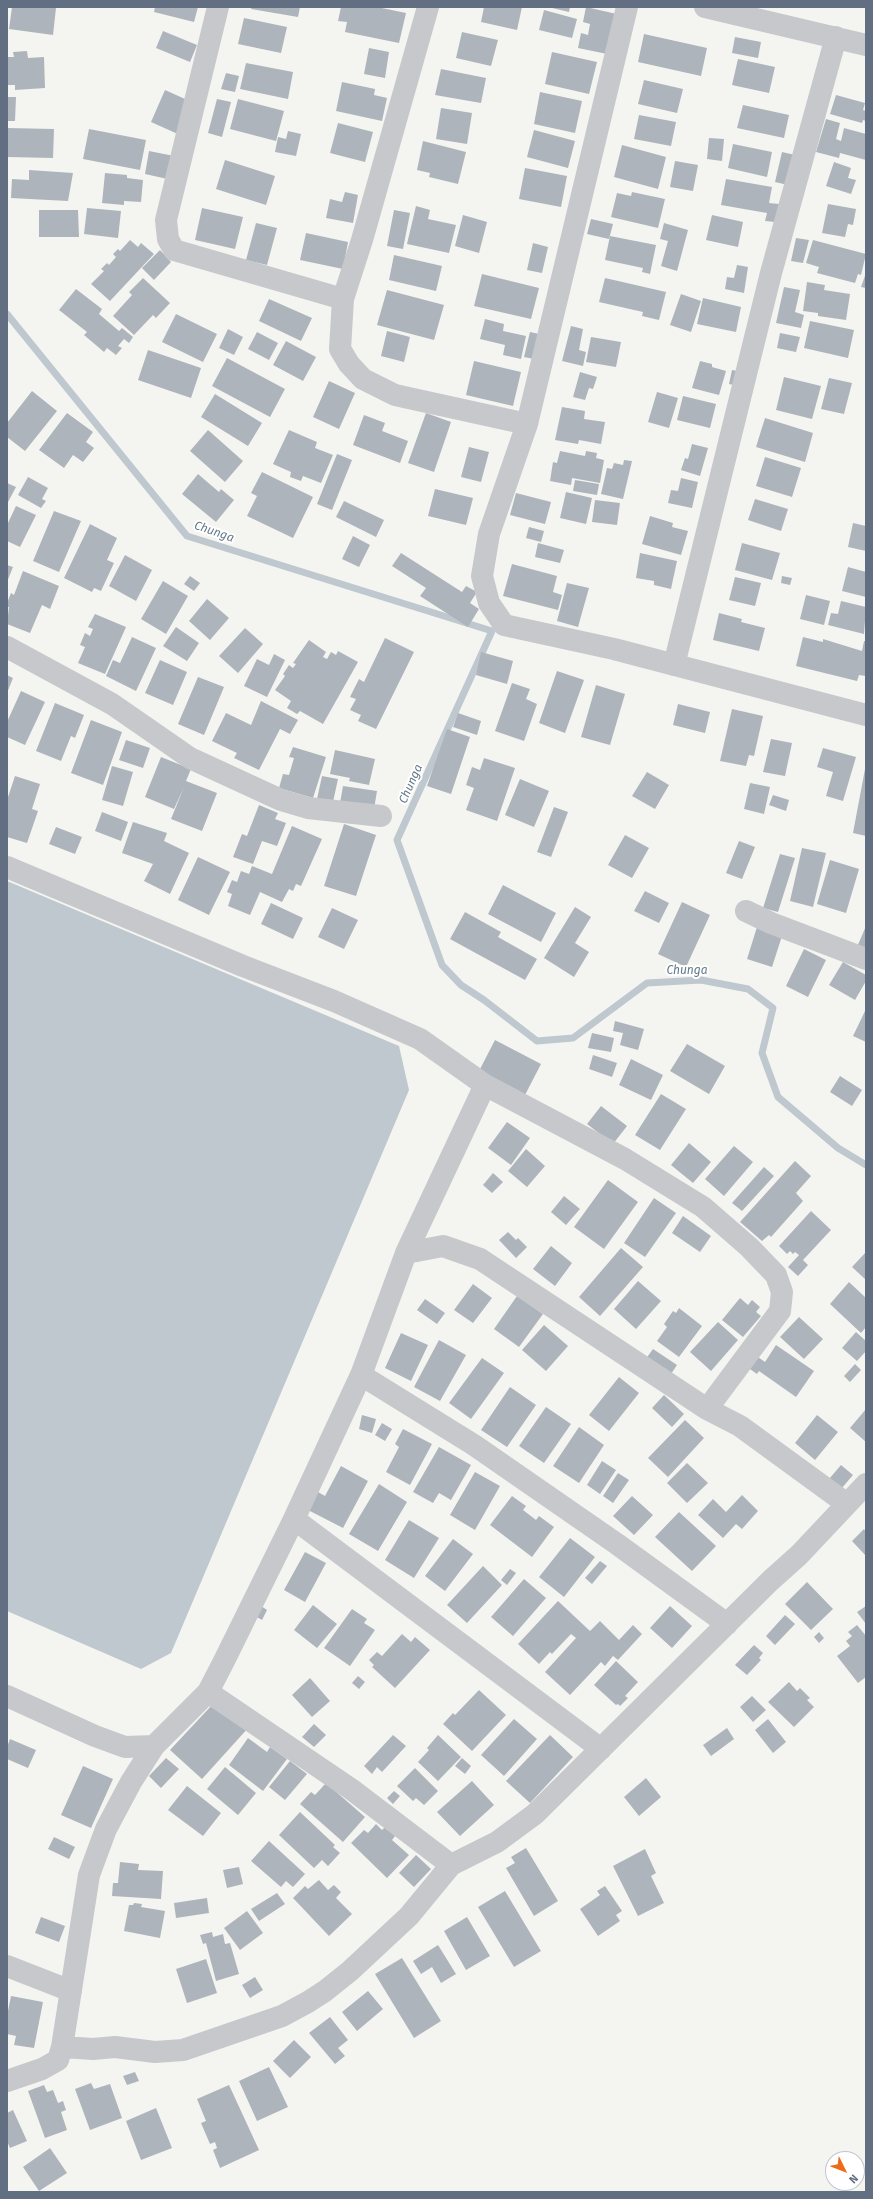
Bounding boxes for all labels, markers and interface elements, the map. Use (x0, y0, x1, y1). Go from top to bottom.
water label: Chunga (192, 518, 236, 546)
water label: Chunga (396, 762, 426, 806)
water label: Chunga (666, 964, 708, 978)
north arrow (825, 2151, 865, 2191)
text: N (846, 2172, 861, 2186)

